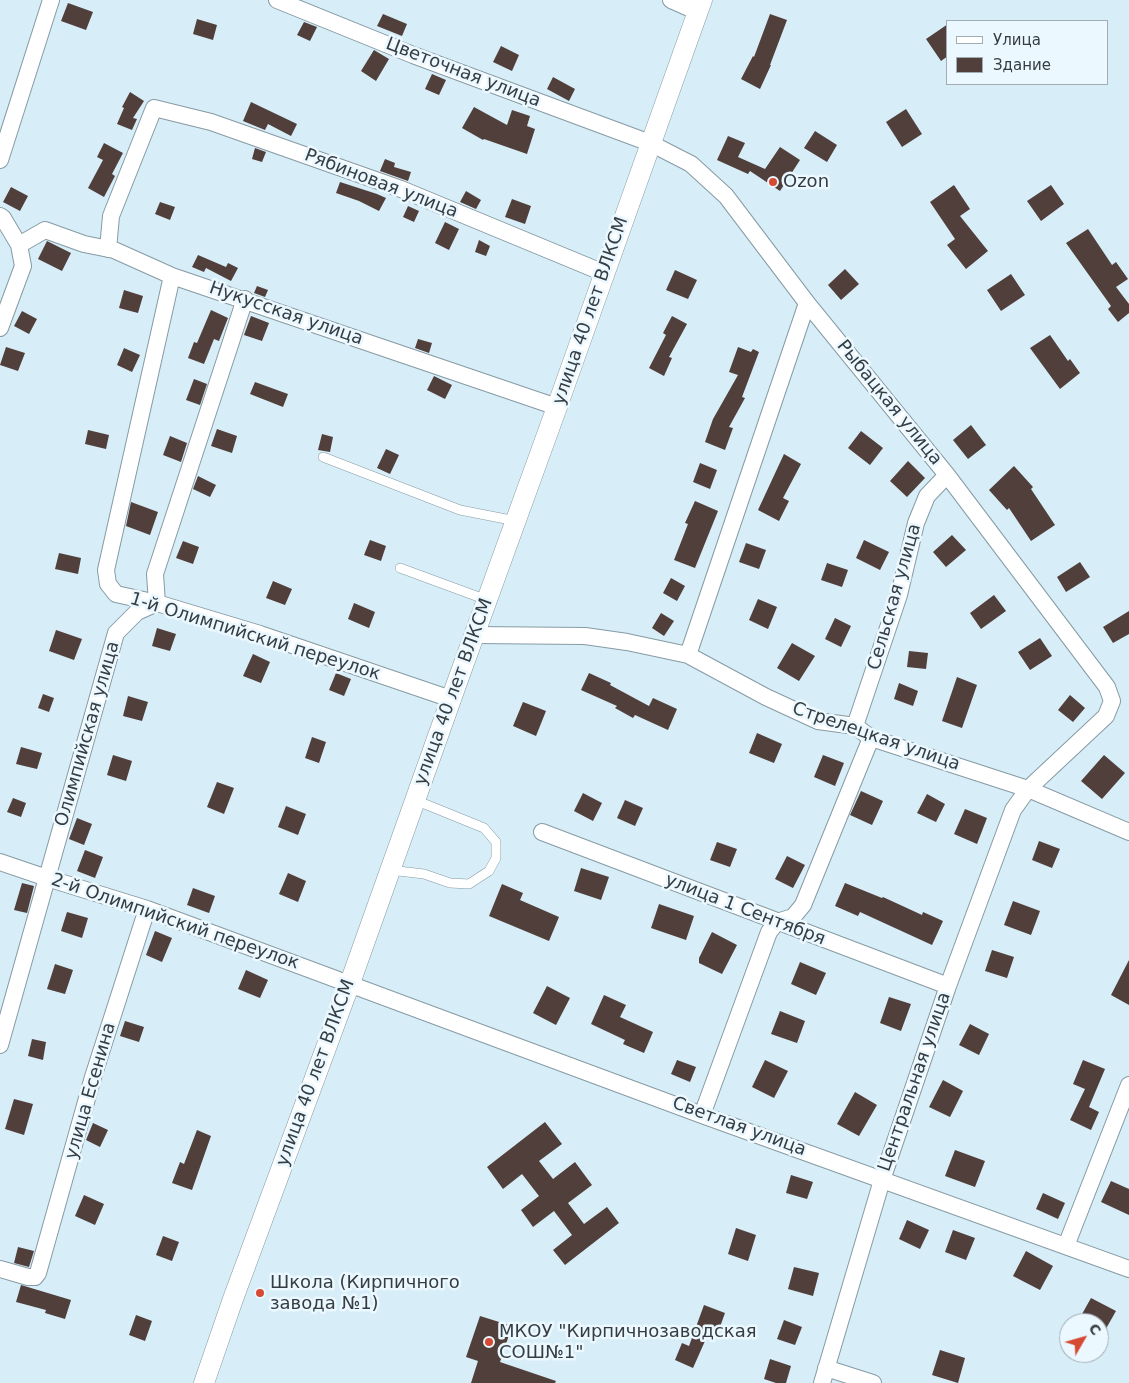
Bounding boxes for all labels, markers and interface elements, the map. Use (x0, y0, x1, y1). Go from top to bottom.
legend (946, 20, 1109, 85)
text: Улица (993, 31, 1041, 49)
street label: Цветочная улица (382, 33, 544, 113)
text: Здание (993, 56, 1051, 74)
street label: Рябиновая улица (301, 145, 461, 223)
place label: Ozon (783, 171, 829, 193)
marker: Ozon (767, 176, 779, 188)
street label: улица 40 лет ВЛКСМ (549, 214, 633, 408)
street label: Нукусская улица (206, 278, 366, 350)
street label: Рыбацкая улица (832, 336, 946, 470)
street label: Сельская улица (864, 521, 926, 673)
street label: 1-й Олимпийский переулок (127, 589, 383, 685)
street label: улица 40 лет ВЛКСМ (410, 596, 498, 788)
street label: Олимпийская улица (51, 639, 125, 829)
street label: Стрелецкая улица (789, 698, 963, 776)
street label: 2-й Олимпийский переулок (48, 869, 302, 975)
street label: улица 1 Сентября (662, 869, 828, 951)
street label: улица 40 лет ВЛКСМ (272, 977, 360, 1169)
street label: Центральная улица (874, 989, 956, 1175)
street label: улица Есенина (61, 1020, 121, 1162)
street label: Светлая улица (669, 1093, 809, 1161)
place label: Школа (Кирпичного завода №1) (270, 1272, 460, 1315)
marker: Школа (Кирпичного завода №1) (254, 1287, 266, 1299)
north arrow (1059, 1313, 1109, 1363)
text: С (1086, 1320, 1105, 1338)
place label: МКОУ "Кирпичнозаводская СОШ№1" (499, 1321, 757, 1364)
marker: МКОУ "Кирпичнозаводская СОШ№1" (483, 1336, 495, 1348)

